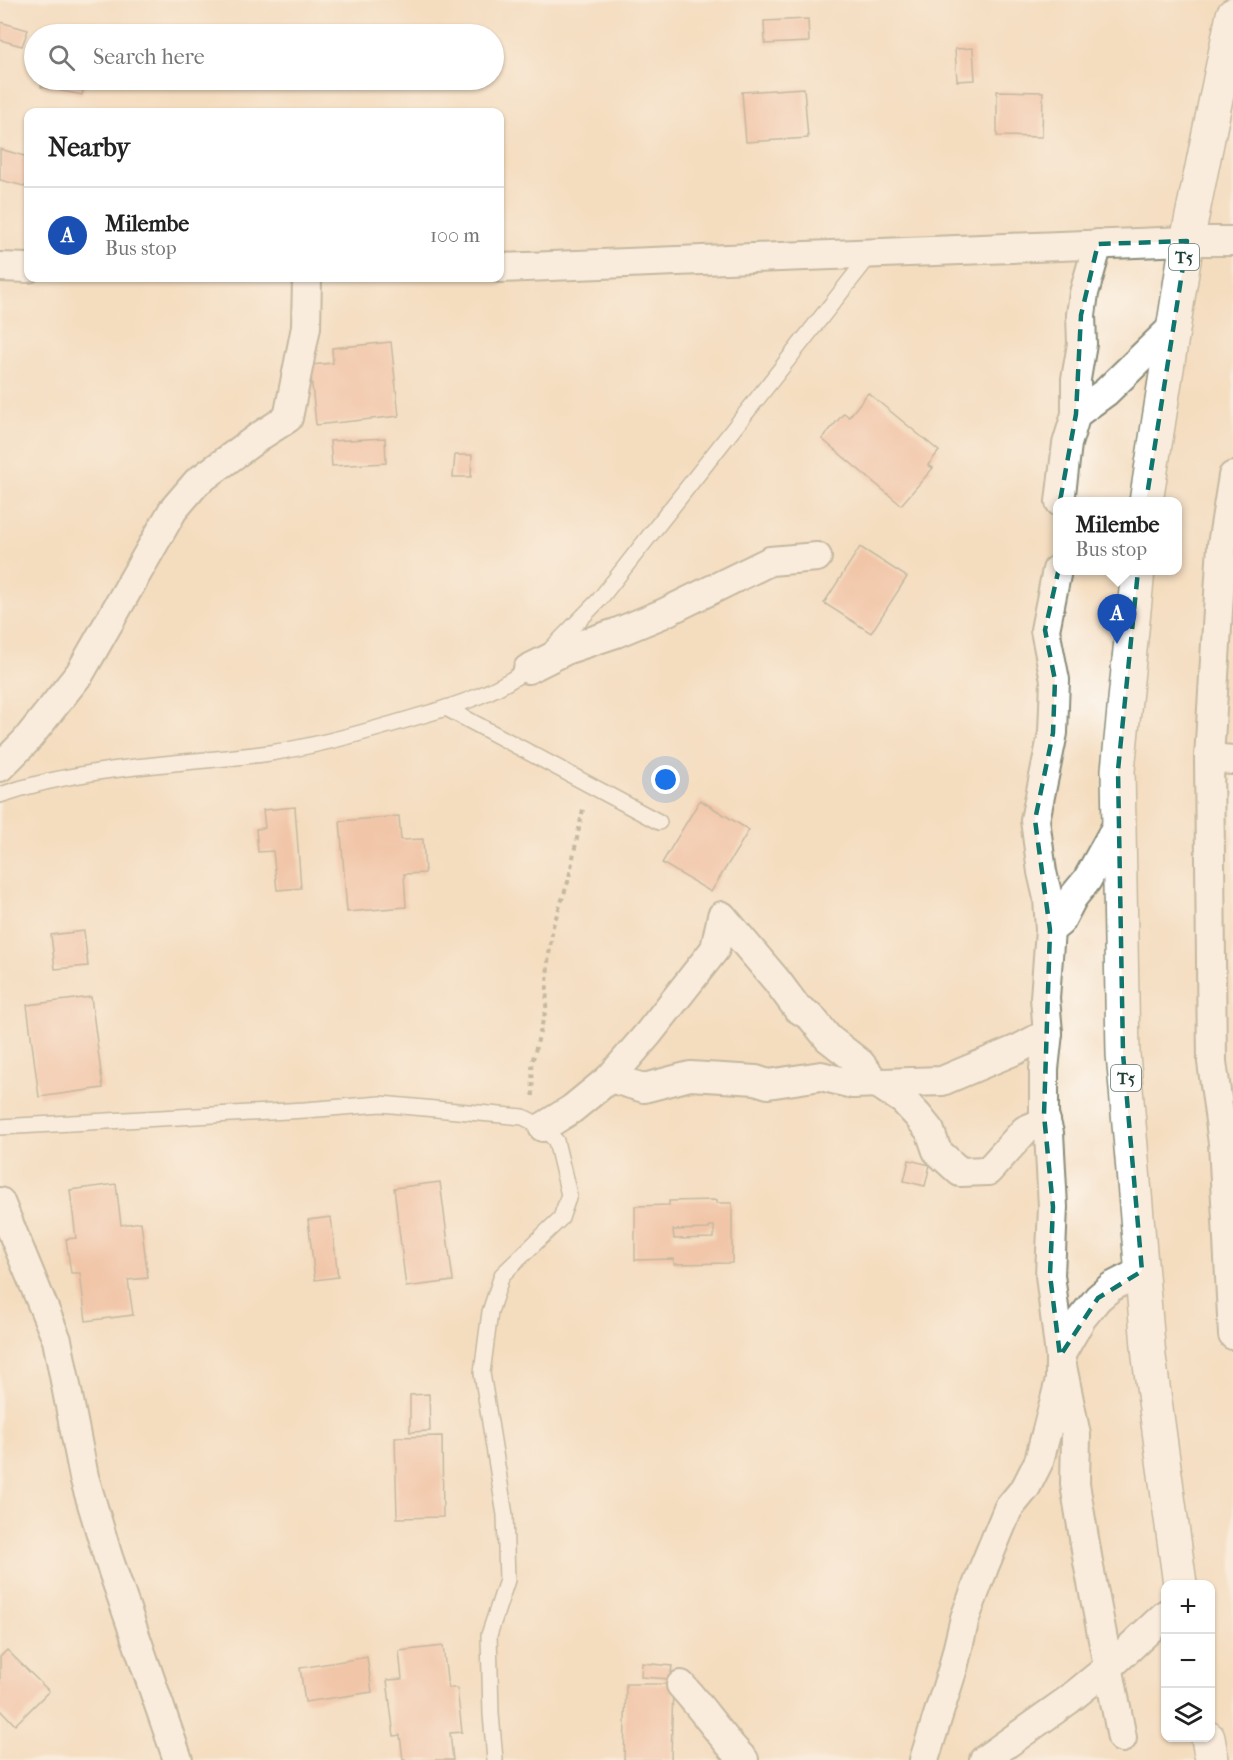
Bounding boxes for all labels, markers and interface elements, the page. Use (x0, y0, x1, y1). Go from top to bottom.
search box (24, 24, 504, 90)
icon: search (45, 41, 78, 74)
text: Search here (93, 44, 205, 70)
text: Nearby (48, 132, 130, 163)
text: Milembe (105, 211, 189, 237)
text: A (61, 224, 74, 247)
text: 100 m (430, 224, 480, 247)
text: Bus stop (105, 237, 177, 260)
road number: T5 (1169, 244, 1199, 270)
popup (1053, 497, 1182, 575)
text: Milembe (1075, 512, 1160, 538)
text: Bus stop (1075, 538, 1147, 561)
pin: A (1098, 594, 1136, 644)
your location (651, 765, 680, 794)
road number: T5 (1111, 1065, 1141, 1091)
map controls (1161, 1580, 1215, 1742)
button: + (1161, 1580, 1215, 1634)
button: − (1161, 1634, 1215, 1688)
button: layers (1161, 1688, 1215, 1742)

